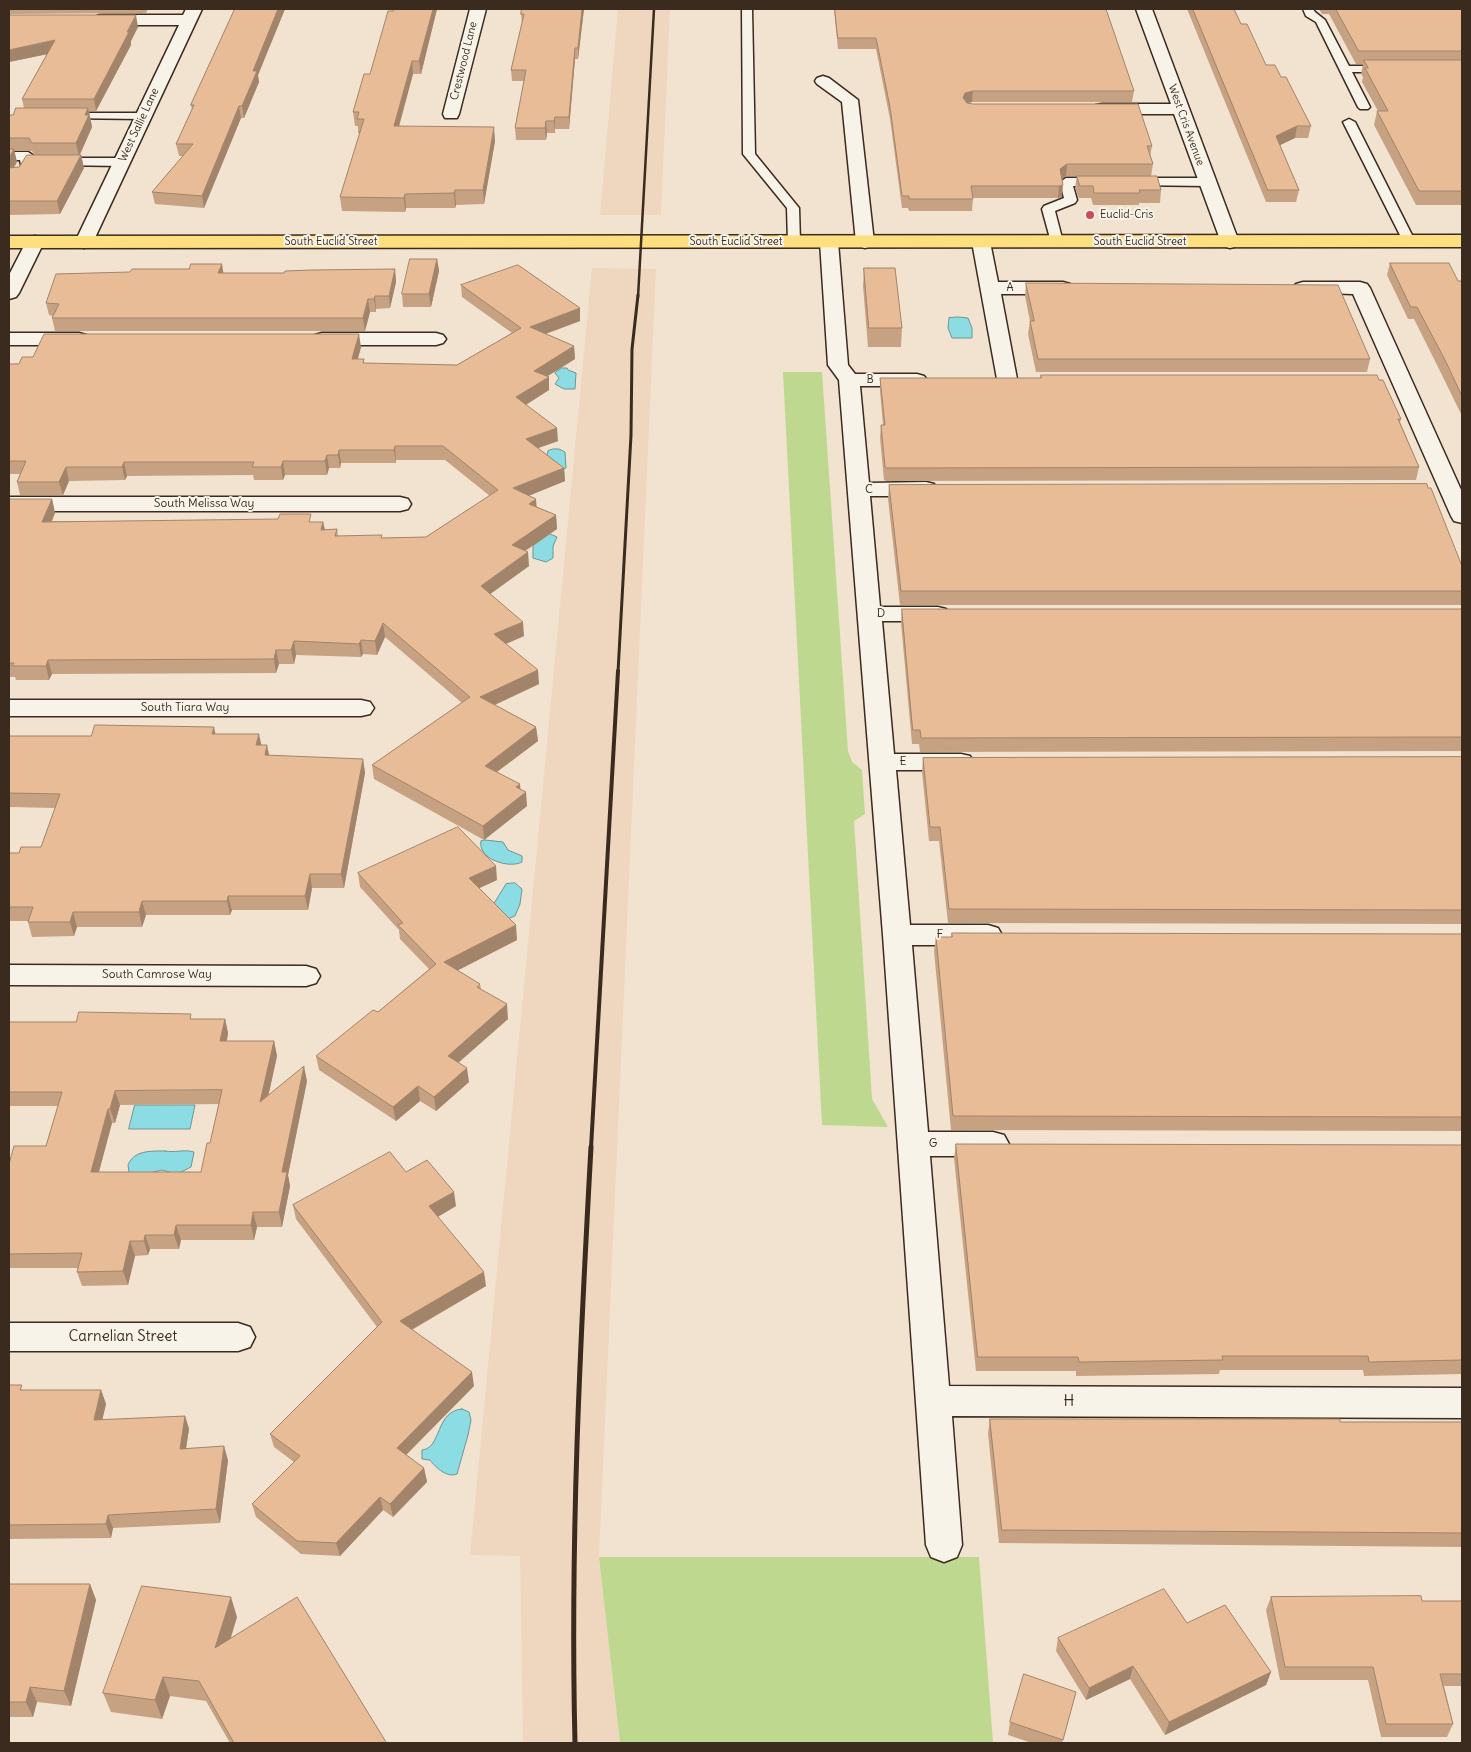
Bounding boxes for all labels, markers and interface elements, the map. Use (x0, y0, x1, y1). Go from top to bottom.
street label: Crestwood Lane (448, 20, 480, 102)
street label: West Cris Avenue (1165, 83, 1207, 167)
street label: West Sallie Lane (116, 86, 162, 164)
place label: Euclid-Cris (1100, 208, 1153, 222)
marker: Euclid-Cris (1084, 209, 1096, 221)
street label: South Euclid Street (284, 235, 378, 249)
street label: South Euclid Street (689, 235, 783, 249)
street label: South Euclid Street (1093, 235, 1187, 249)
street label: A (1006, 281, 1014, 295)
street label: B (866, 373, 874, 387)
street label: C (865, 483, 873, 497)
street label: South Melissa Way (154, 497, 254, 511)
street label: D (877, 607, 885, 621)
street label: South Tiara Way (141, 701, 229, 715)
street label: E (899, 755, 907, 769)
street label: F (937, 928, 943, 942)
street label: South Camrose Way (102, 968, 212, 982)
street label: G (929, 1137, 937, 1151)
street label: Carnelian Street (69, 1328, 177, 1346)
street label: H (1064, 1393, 1074, 1411)

